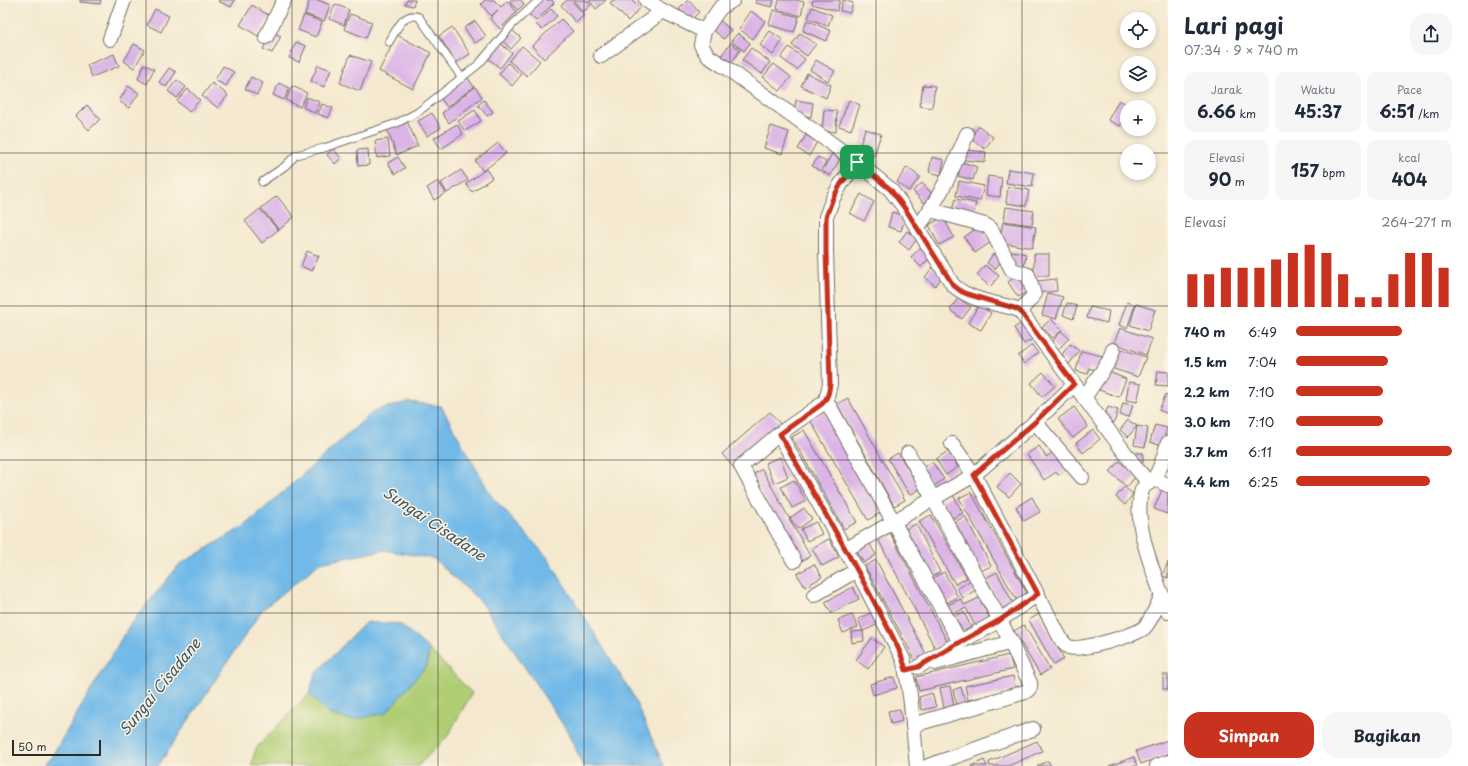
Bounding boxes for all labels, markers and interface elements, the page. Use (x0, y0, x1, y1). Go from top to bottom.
text: Lari pagi (1184, 8, 1284, 41)
map controls (1120, 12, 1156, 180)
button: locate (1120, 12, 1156, 48)
button: share (1410, 13, 1452, 55)
text: 07:34 · 9 × 740 m (1184, 40, 1298, 59)
button: layers (1120, 56, 1156, 92)
text: Jarak (1211, 81, 1242, 98)
text: Waktu (1301, 81, 1335, 98)
text: Pace (1397, 81, 1422, 98)
text: 6.66 (1197, 98, 1236, 124)
text: 45:37 (1294, 98, 1342, 124)
text: 6:51 (1379, 98, 1415, 124)
button: + (1120, 100, 1156, 136)
text: km (1236, 105, 1256, 122)
text: /km (1415, 105, 1439, 122)
button: − (1120, 144, 1156, 180)
pin (840, 145, 874, 179)
text: Elevasi (1209, 149, 1245, 166)
text: kcal (1398, 149, 1420, 166)
icon: arrive (846, 151, 868, 173)
text: 157 (1291, 157, 1319, 183)
text: bpm (1319, 164, 1345, 181)
text: 90 (1208, 166, 1231, 192)
text: 404 (1391, 166, 1427, 192)
text: m (1231, 173, 1245, 190)
text: Elevasi (1184, 212, 1226, 231)
text: 264–271 m (1381, 212, 1452, 231)
text: 740 m (1184, 322, 1225, 341)
text: 6:49 (1248, 322, 1277, 341)
text: 1.5 km (1184, 352, 1227, 371)
text: 7:04 (1248, 352, 1277, 371)
text: 2.2 km (1184, 382, 1230, 401)
text: 7:10 (1248, 382, 1274, 401)
text: 3.0 km (1184, 412, 1231, 431)
text: 7:10 (1248, 412, 1274, 431)
text: 3.7 km (1184, 442, 1228, 461)
text: 6:11 (1248, 442, 1272, 461)
text: 4.4 km (1184, 472, 1230, 491)
text: 6:25 (1248, 472, 1278, 491)
water label: Sungai Cisadane (379, 480, 491, 566)
water label: Sungai Cisadane (112, 632, 206, 740)
button: Simpan (1184, 712, 1314, 758)
button: Bagikan (1322, 712, 1452, 758)
scale bar (12, 738, 101, 757)
text: 50 m (18, 738, 47, 755)

